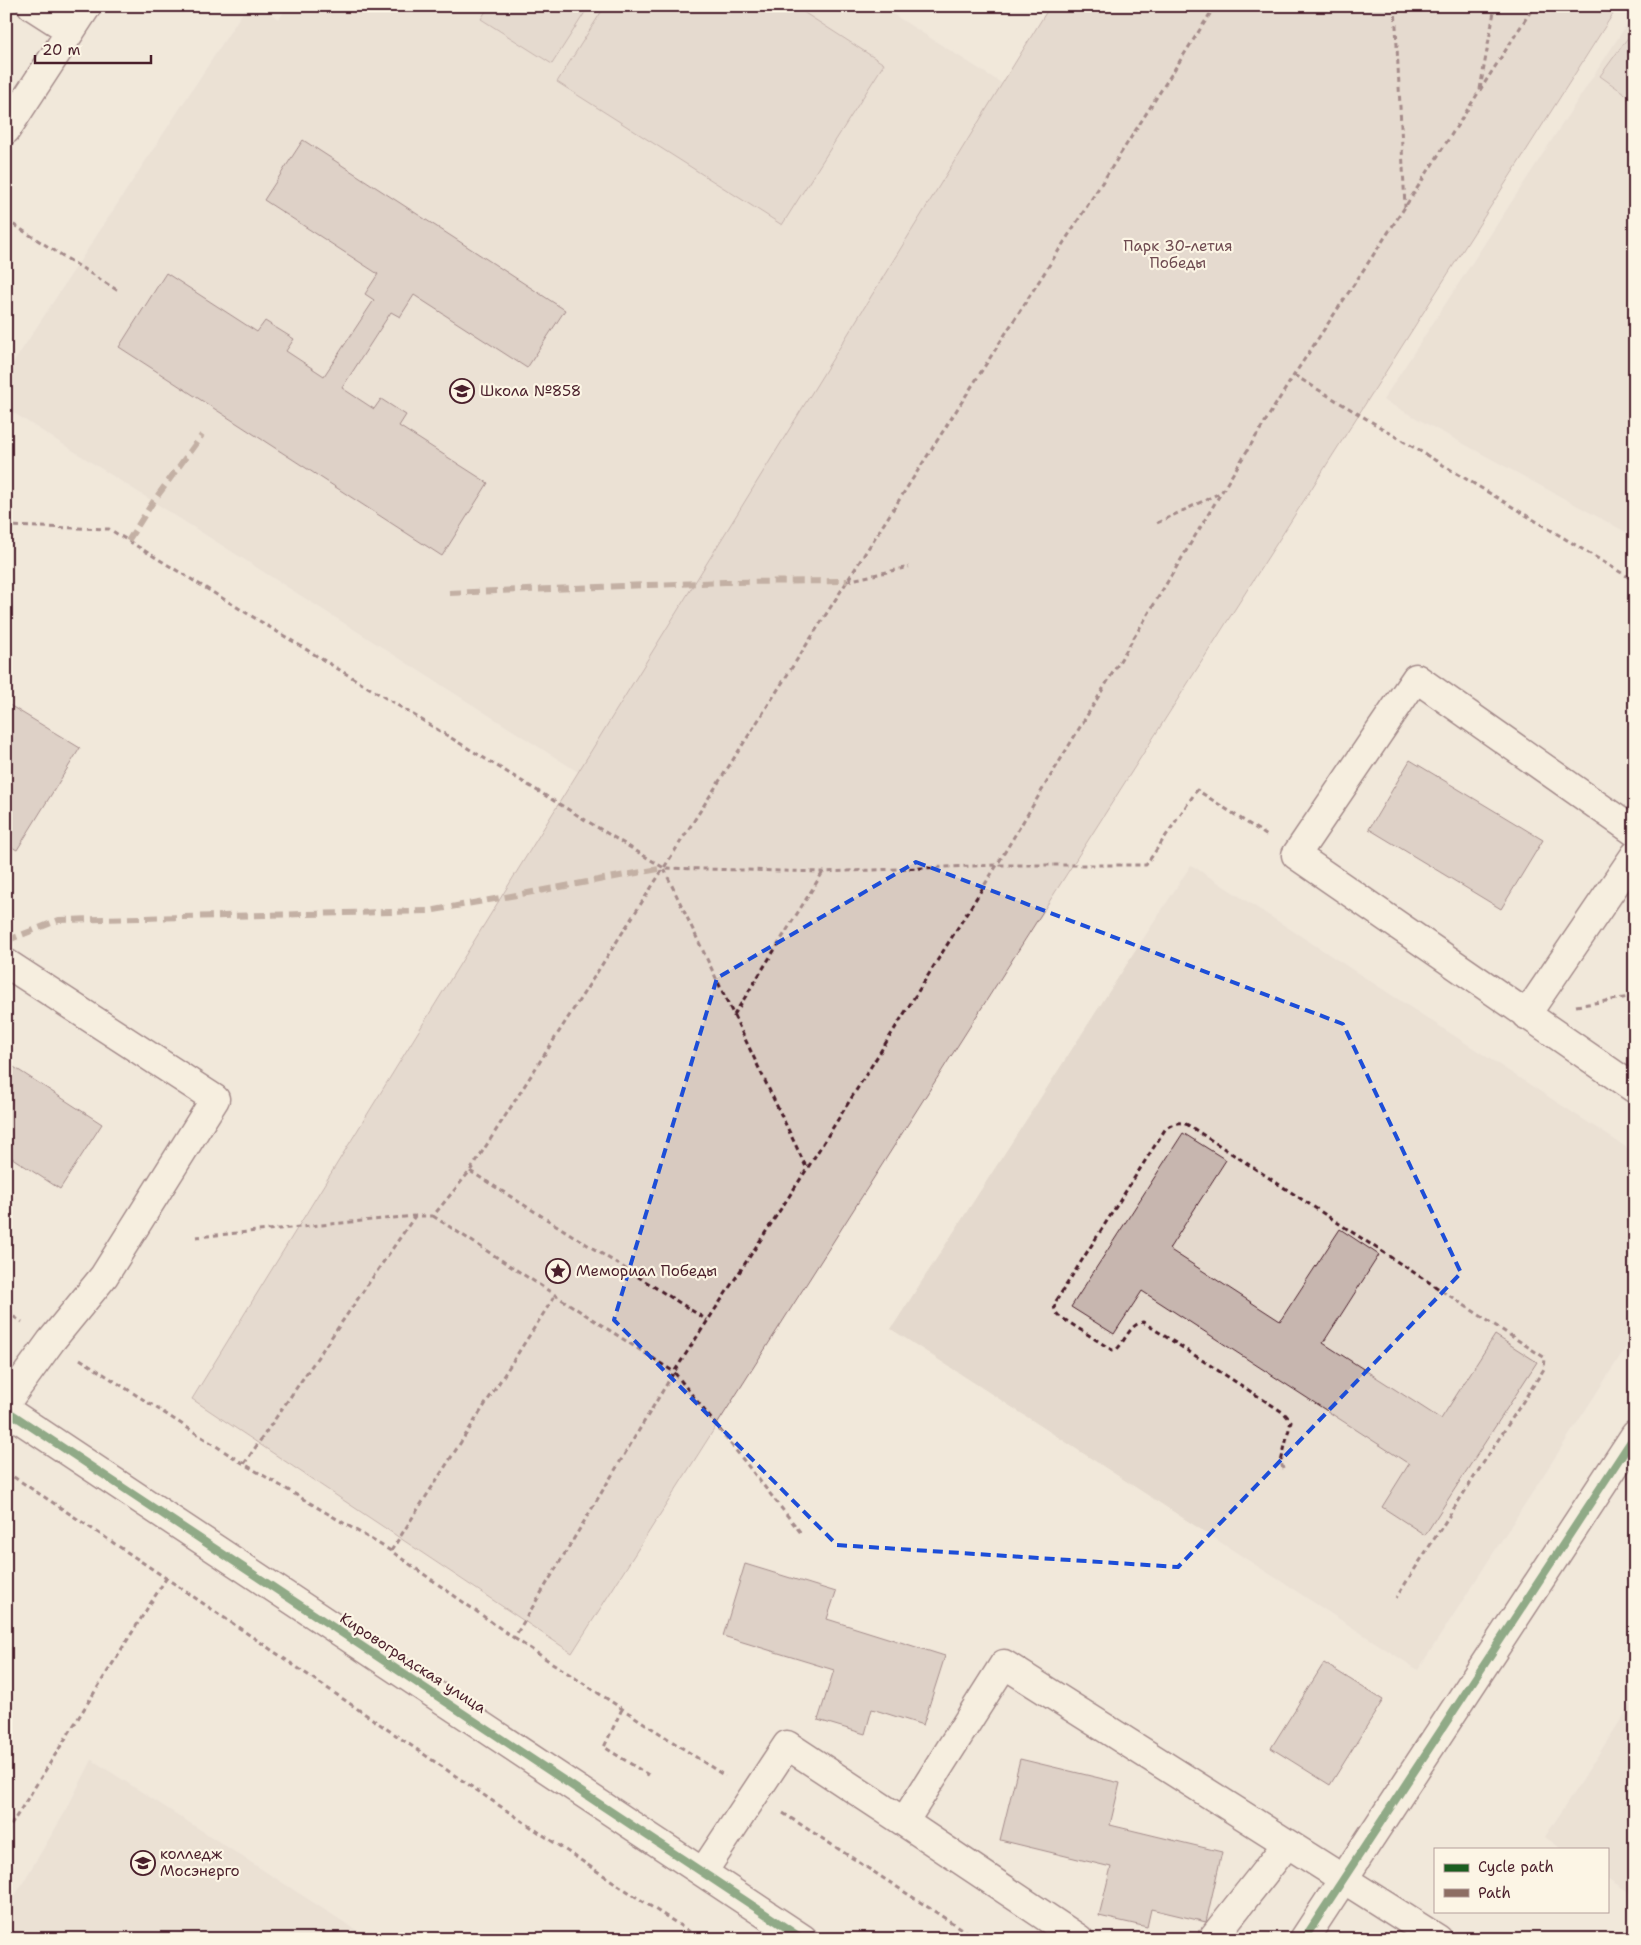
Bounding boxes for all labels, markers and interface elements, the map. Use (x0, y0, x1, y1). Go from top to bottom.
scale bar (35, 32, 151, 64)
text: 20 m (42, 40, 81, 60)
park label: Парк 30-летия Победы (1124, 236, 1232, 273)
school or university icon: Школа №858 (449, 378, 475, 404)
place label: Школа №858 (480, 381, 581, 401)
place icon: Мемориал Победы (545, 1258, 571, 1284)
place label: Мемориал Победы (576, 1261, 717, 1281)
street label: Кировоградская улица (336, 1608, 490, 1718)
place label: колледж Мосэнерго (160, 1844, 240, 1881)
legend (1434, 1848, 1608, 1912)
school or university icon: колледж Мосэнерго (130, 1850, 156, 1876)
text: Cycle path (1478, 1857, 1554, 1877)
text: Path (1478, 1883, 1511, 1903)

